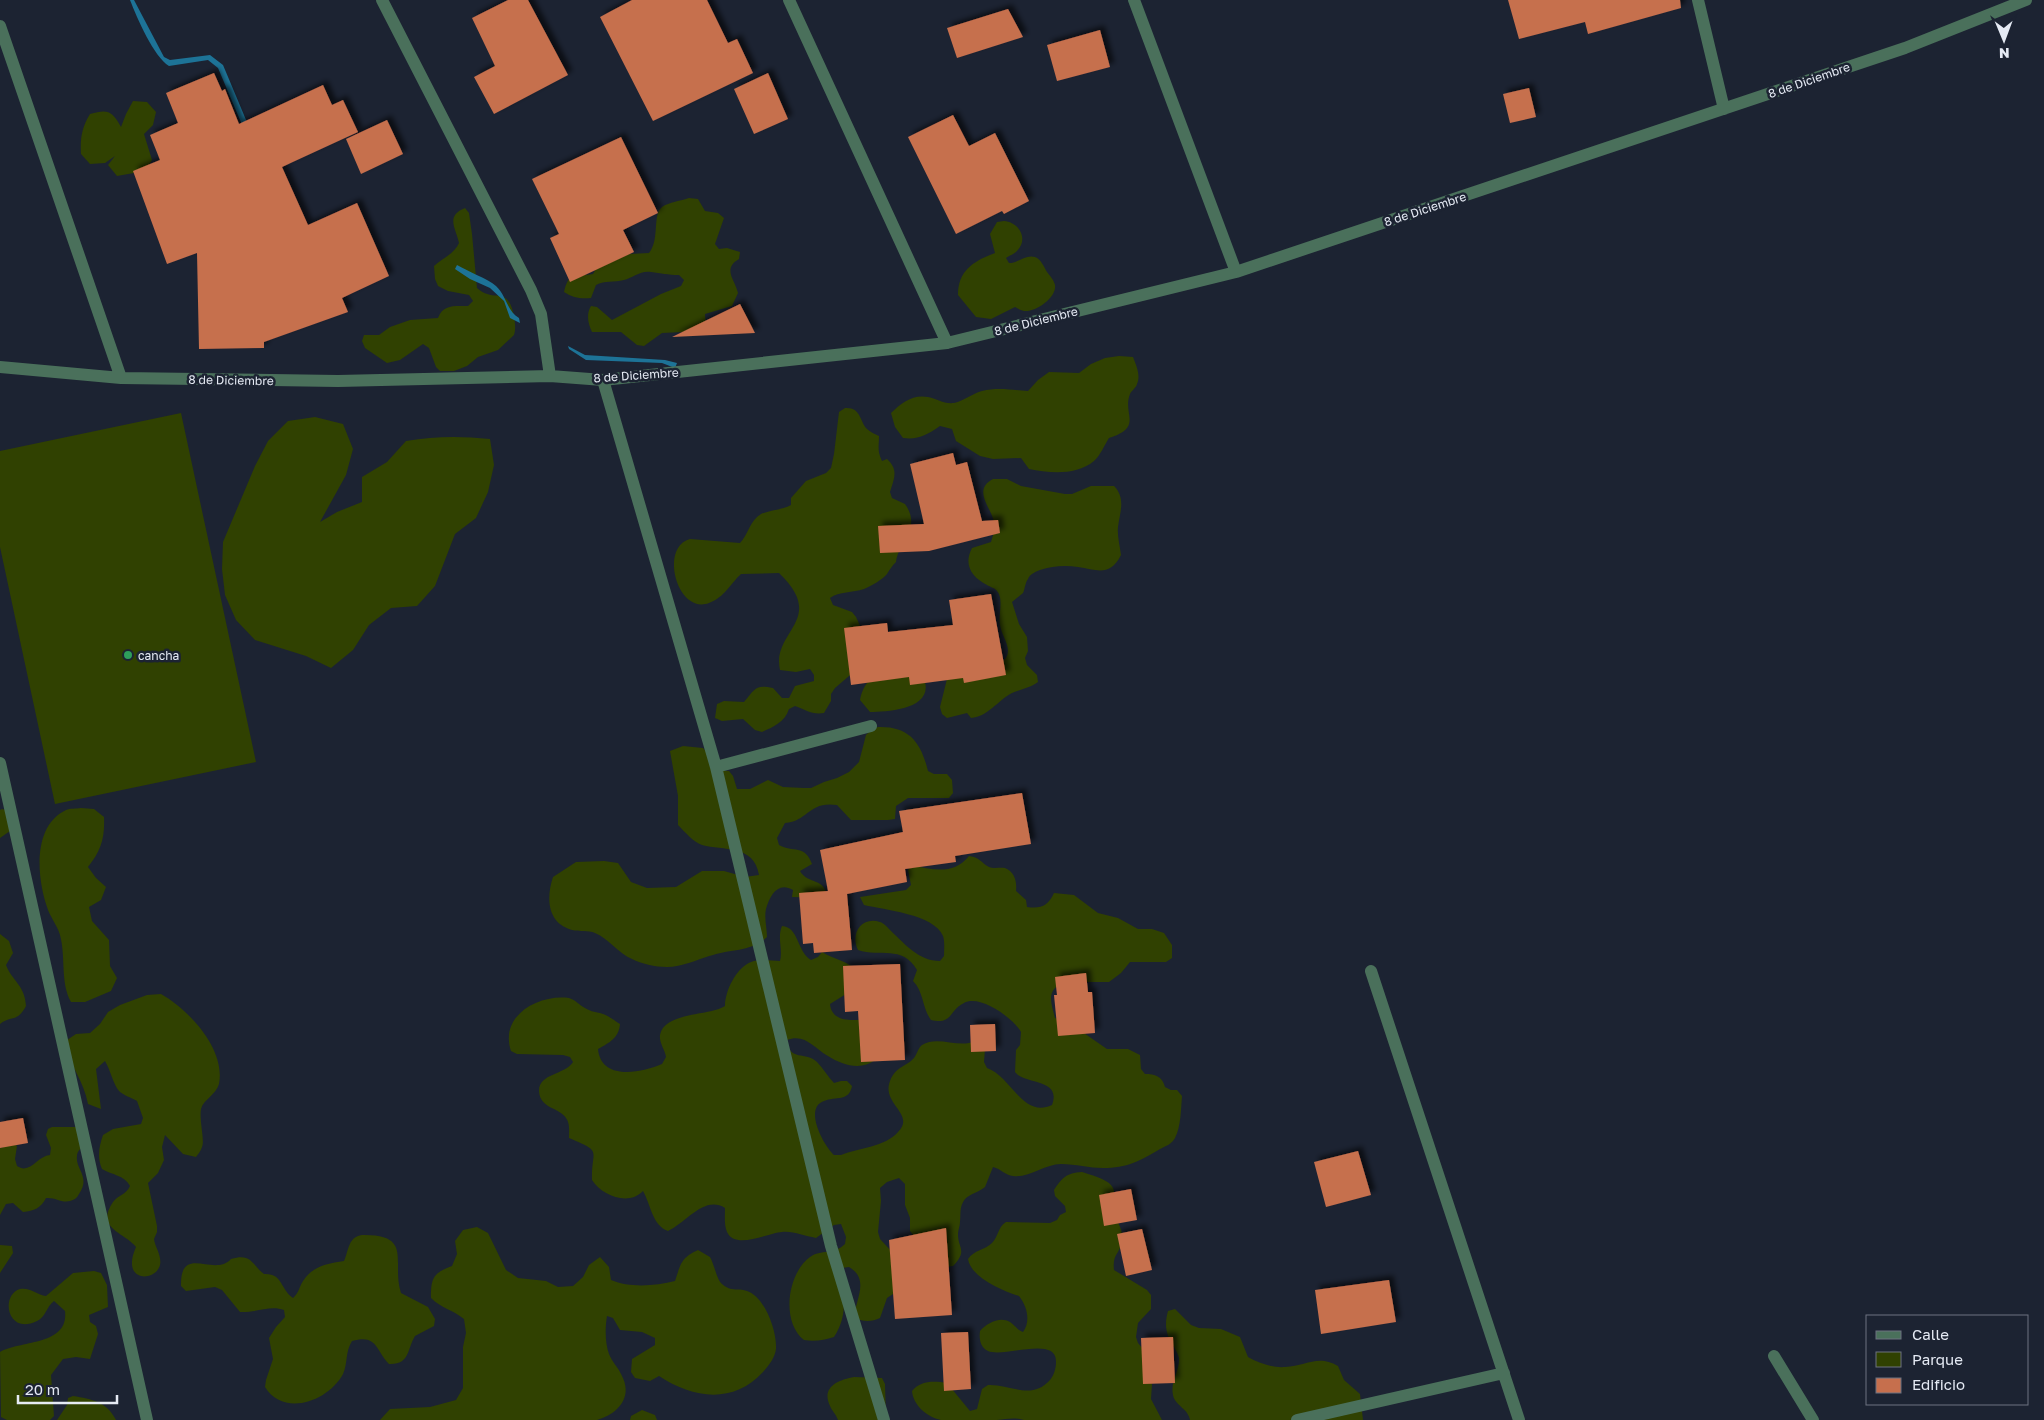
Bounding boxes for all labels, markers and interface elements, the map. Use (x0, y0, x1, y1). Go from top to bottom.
north arrow (1979, 15, 2029, 65)
text: N (1999, 45, 2010, 62)
street label: 8 de Diciembre (1766, 59, 1852, 101)
street label: 8 de Diciembre (1382, 189, 1468, 229)
street label: 8 de Diciembre (993, 303, 1079, 339)
street label: 8 de Diciembre (593, 365, 679, 385)
street label: 8 de Diciembre (188, 372, 274, 388)
place label: cancha (138, 648, 179, 663)
marker: cancha (122, 649, 134, 661)
legend (1866, 1315, 2029, 1405)
text: Calle (1912, 1325, 1949, 1343)
text: Parque (1912, 1350, 1963, 1368)
scale bar (18, 1372, 116, 1404)
text: Edificio (1912, 1375, 1965, 1393)
text: 20 m (25, 1380, 60, 1398)

